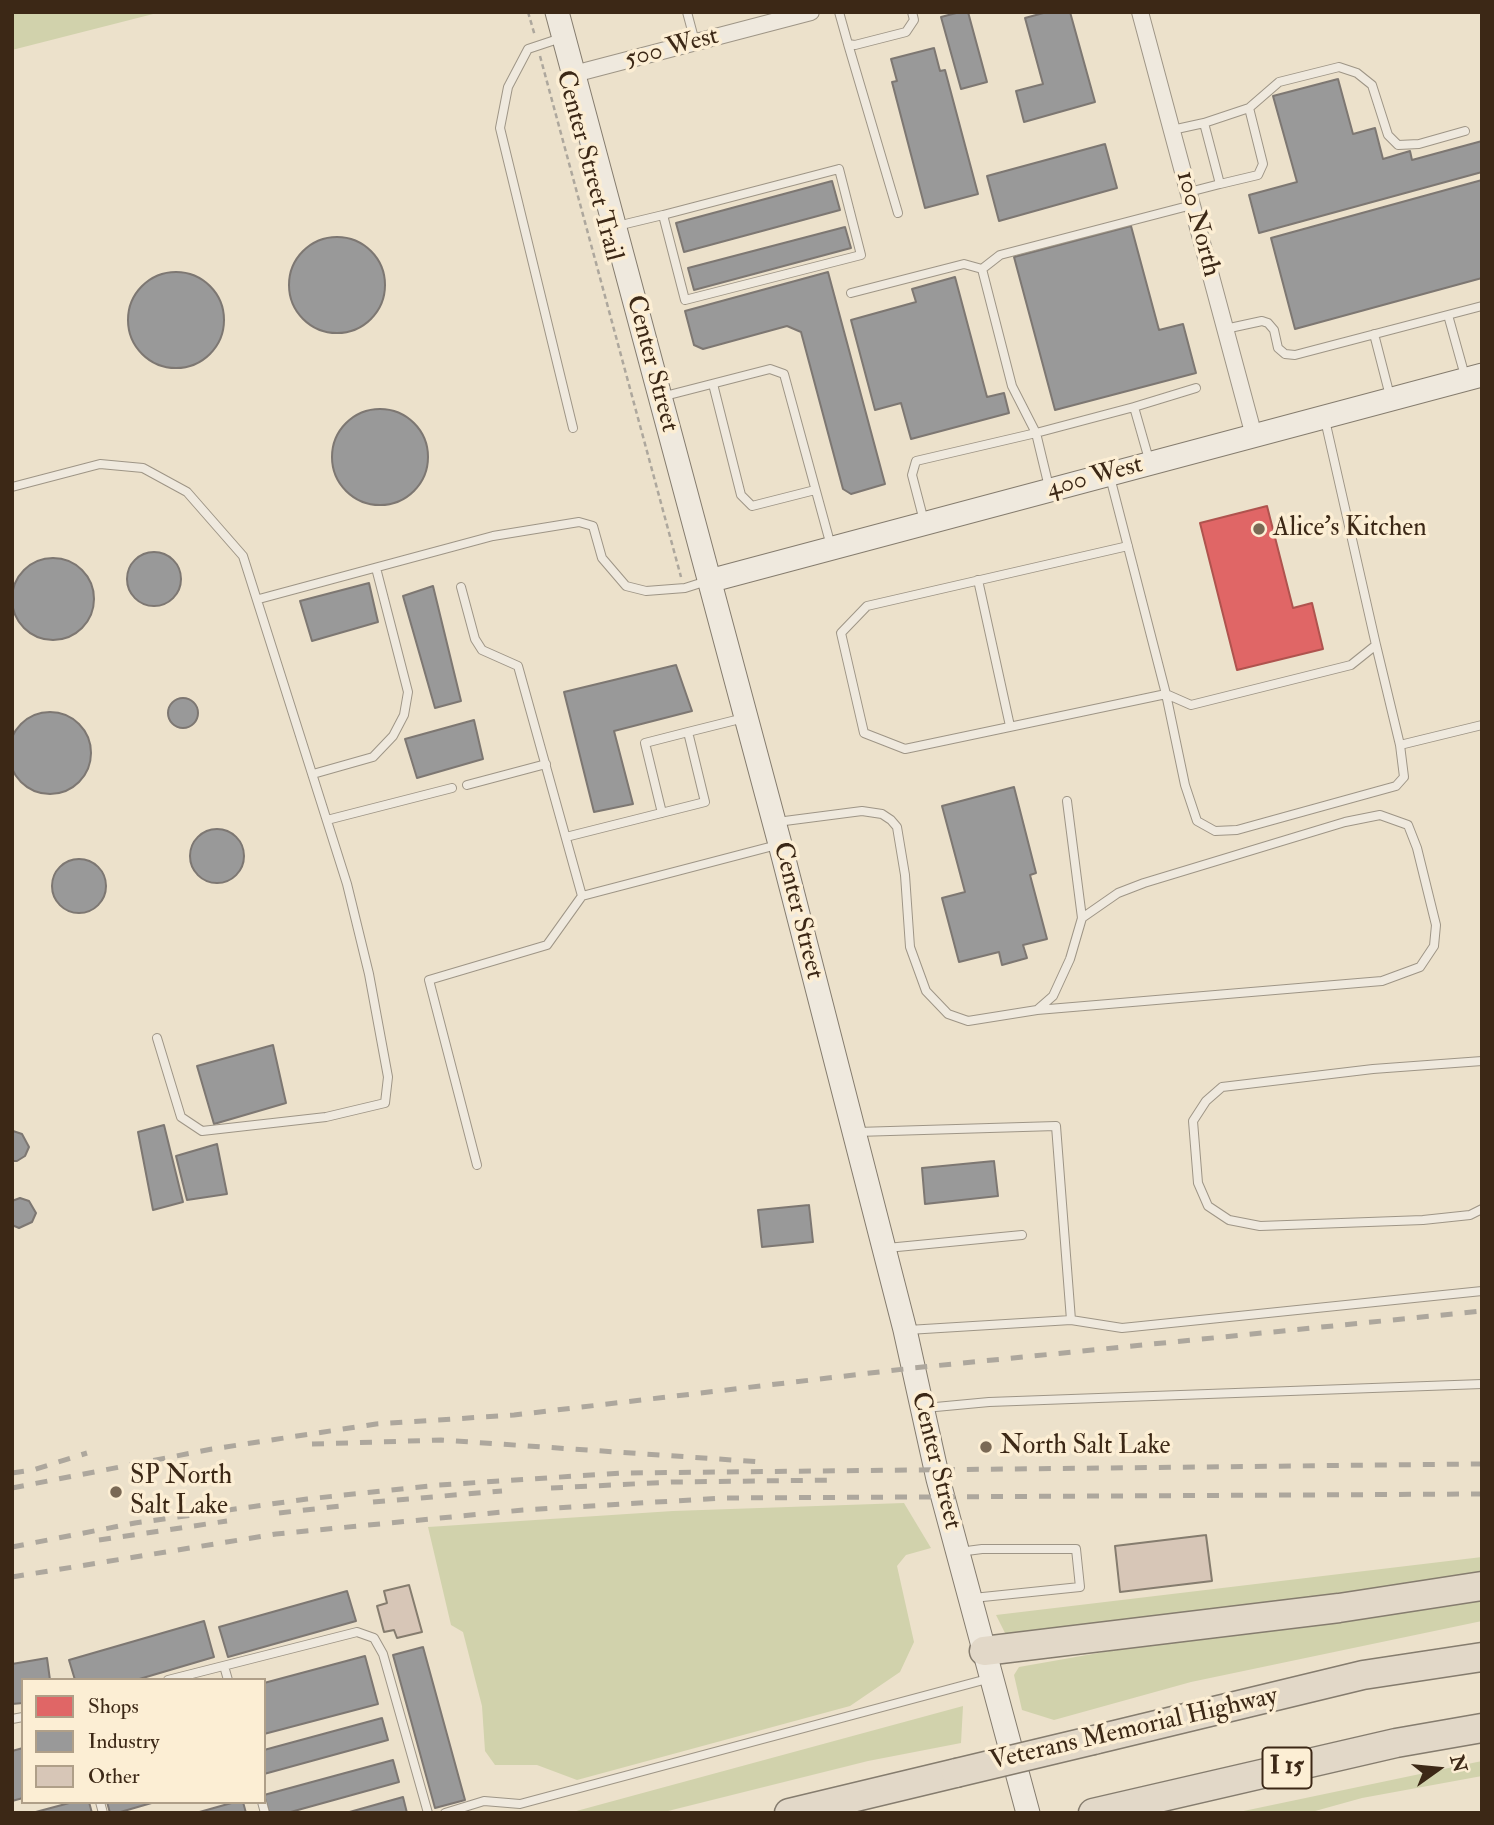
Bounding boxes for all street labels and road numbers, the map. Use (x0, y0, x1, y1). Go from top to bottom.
street label: 500 West (622, 22, 722, 76)
street label: Center Street Trail (548, 67, 628, 265)
street label: 100 North (1168, 168, 1226, 280)
street label: Center Street (618, 292, 684, 436)
street label: 400 West (1043, 450, 1147, 506)
street label: Center Street (765, 839, 829, 983)
street label: Center Street (903, 1389, 967, 1533)
street label: Veterans Memorial Highway (987, 1682, 1281, 1778)
road number: I 15 (1262, 1748, 1312, 1788)

